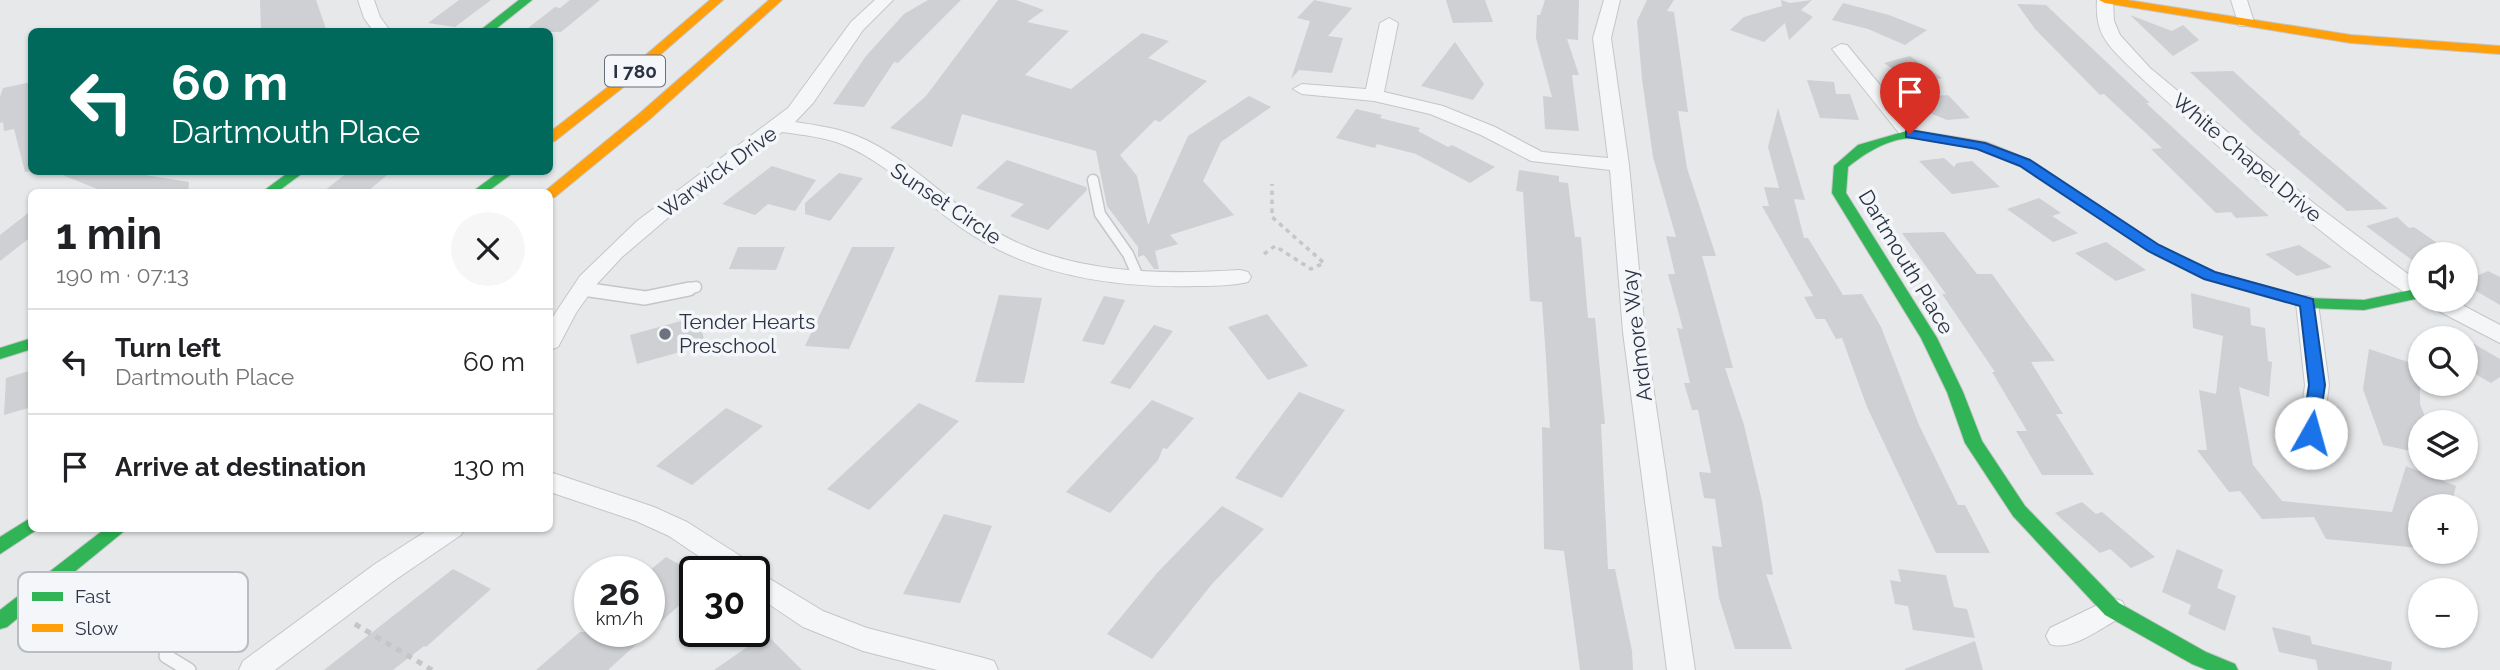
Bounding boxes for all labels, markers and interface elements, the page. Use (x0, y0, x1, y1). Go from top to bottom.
text: 60 m (171, 54, 288, 111)
road number: I 780 (605, 55, 665, 86)
icon: left (56, 56, 147, 147)
pin (1880, 62, 1940, 134)
icon: arrive (1891, 73, 1929, 111)
street label: White Chapel Drive (2168, 88, 2327, 227)
text: Dartmouth Place (171, 113, 420, 150)
street label: Warwick Drive (654, 120, 781, 223)
street label: Sunset Circle (886, 157, 1006, 250)
street label: Dartmouth Place (1854, 185, 1959, 338)
text: 1 min (56, 210, 162, 259)
button: close (451, 212, 525, 286)
map controls (2408, 242, 2478, 648)
button: sound (2408, 242, 2478, 312)
text: 190 m · 07:13 (56, 261, 189, 288)
street label: Ardmore Way (1616, 267, 1657, 403)
place label: Tender Hearts Preschool (679, 309, 815, 358)
marker: Tender Hearts Preschool (657, 326, 673, 342)
button: search (2408, 326, 2478, 396)
text: Turn left (115, 333, 221, 363)
icon: left (56, 343, 94, 381)
text: 60 m (463, 347, 525, 377)
text: Dartmouth Place (115, 363, 294, 390)
position arrow (2274, 396, 2348, 470)
button: layers (2408, 410, 2478, 480)
icon: arrive (56, 448, 94, 486)
text: Arrive at destination (115, 452, 366, 482)
text: 130 m (454, 452, 525, 482)
button: + (2408, 494, 2478, 564)
speed limit sign: 30 (679, 556, 770, 647)
legend (18, 572, 248, 652)
text: 26 (599, 572, 640, 613)
button: − (2408, 578, 2478, 648)
text: Fast (75, 585, 111, 607)
text: km/h (596, 608, 643, 629)
text: Slow (75, 617, 119, 639)

